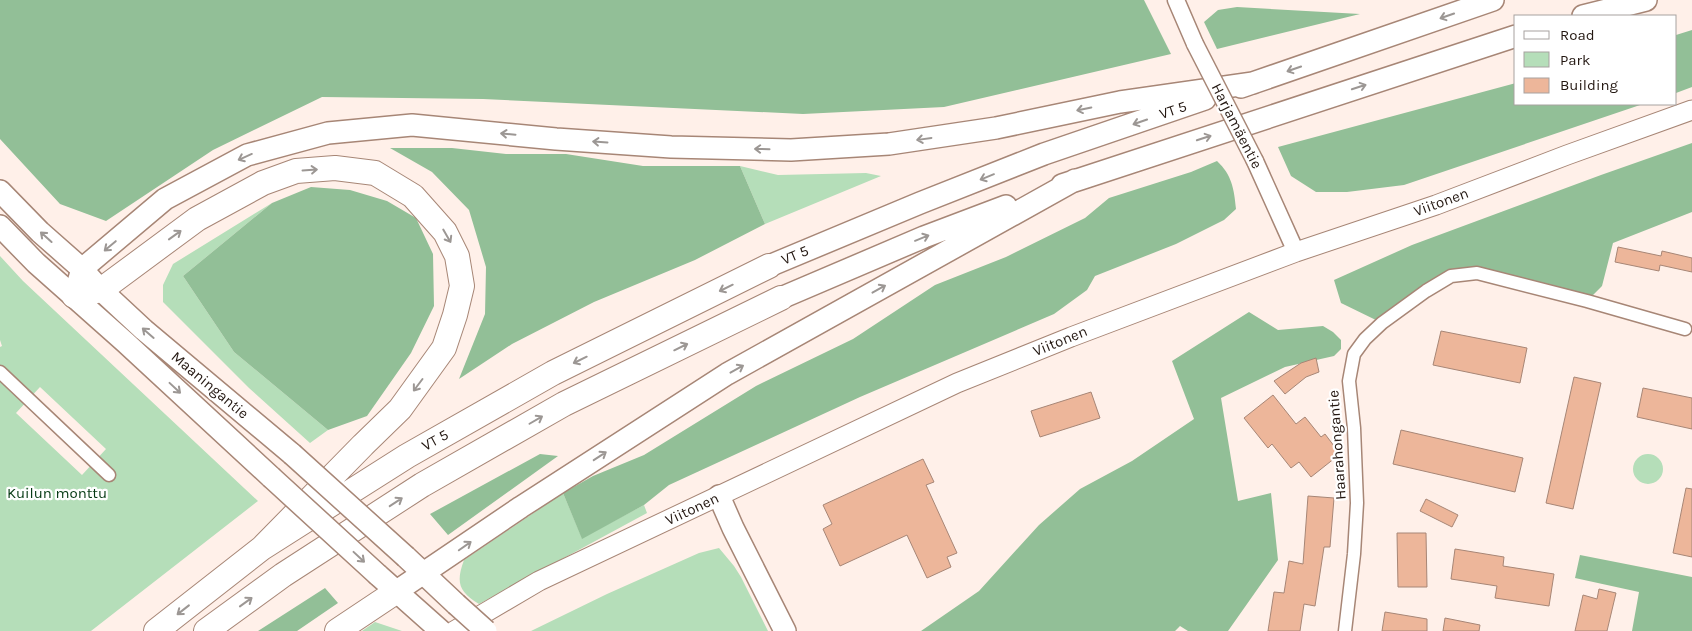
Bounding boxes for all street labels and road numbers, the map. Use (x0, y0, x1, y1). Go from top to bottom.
street label: Harjamäentie (1208, 80, 1266, 172)
street label: VT 5 (1157, 97, 1189, 123)
street label: Viitonen (1411, 184, 1471, 220)
street label: VT 5 (779, 241, 811, 269)
street label: Viitonen (1030, 322, 1090, 360)
street label: Maaningantie (168, 347, 252, 423)
street label: Haarahongantie (1324, 389, 1350, 501)
street label: VT 5 (418, 425, 452, 455)
street label: Viitonen (662, 489, 722, 529)

